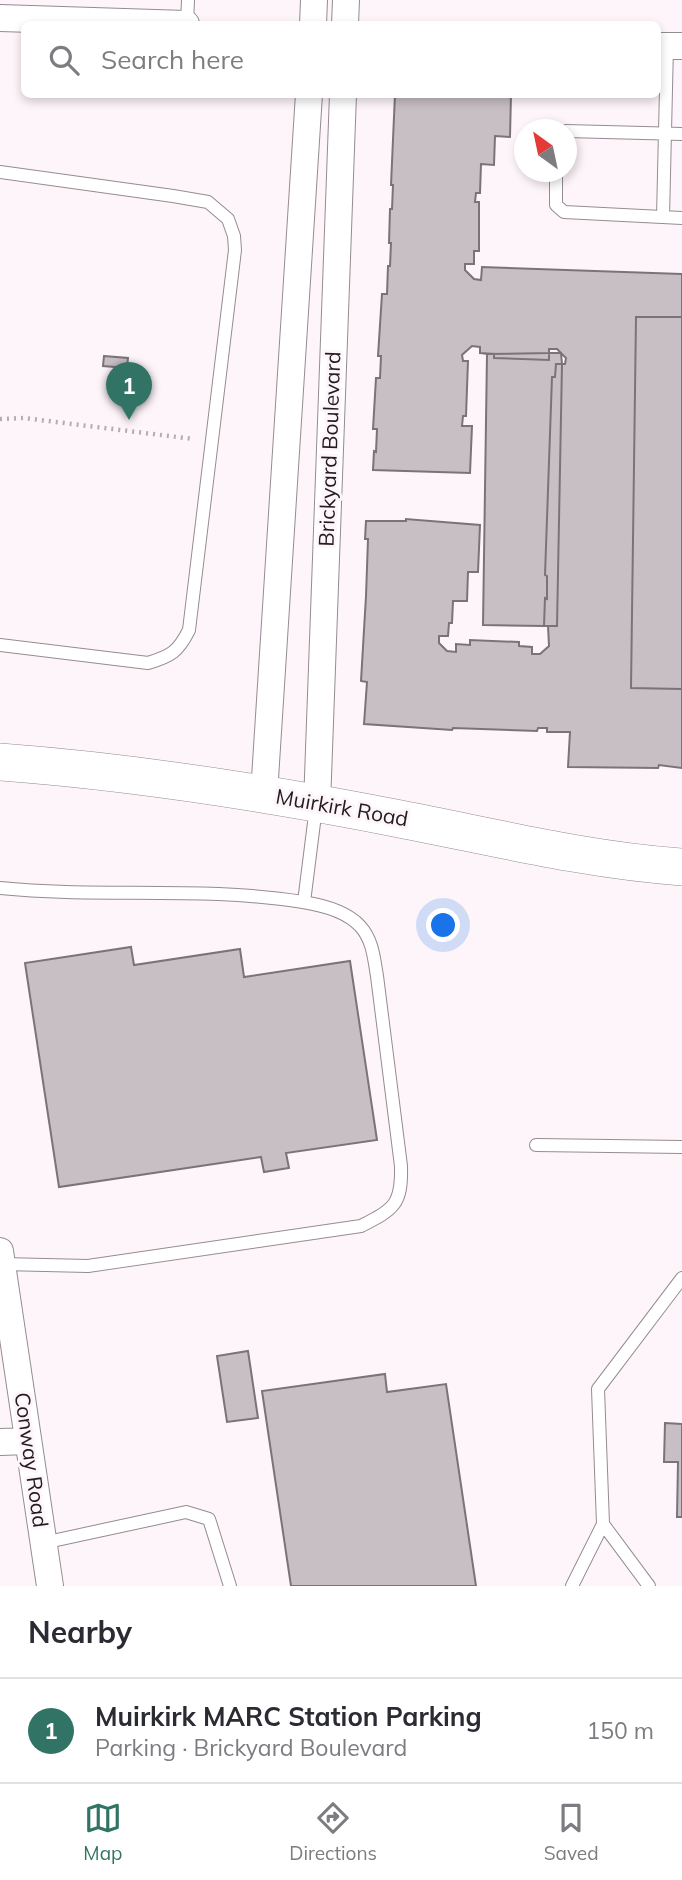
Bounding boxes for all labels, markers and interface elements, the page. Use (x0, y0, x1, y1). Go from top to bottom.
search box (21, 21, 661, 98)
icon: search (45, 41, 83, 79)
text: Search here (101, 43, 244, 76)
north arrow (514, 119, 577, 182)
street label: Brickyard Boulevard (313, 351, 345, 547)
pin: 1 (106, 362, 152, 420)
street label: Muirkirk Road (274, 783, 410, 831)
your location (426, 908, 460, 942)
street label: Conway Road (10, 1390, 54, 1529)
text: Nearby (28, 1613, 132, 1651)
text: Muirkirk MARC Station Parking (95, 1700, 482, 1733)
text: 1 (44, 1716, 58, 1745)
text: 150 m (586, 1716, 654, 1745)
text: Parking · Brickyard Boulevard (95, 1733, 407, 1762)
tab: Map (83, 1799, 122, 1865)
tab: Directions (289, 1799, 377, 1865)
tab: Saved (544, 1799, 599, 1865)

